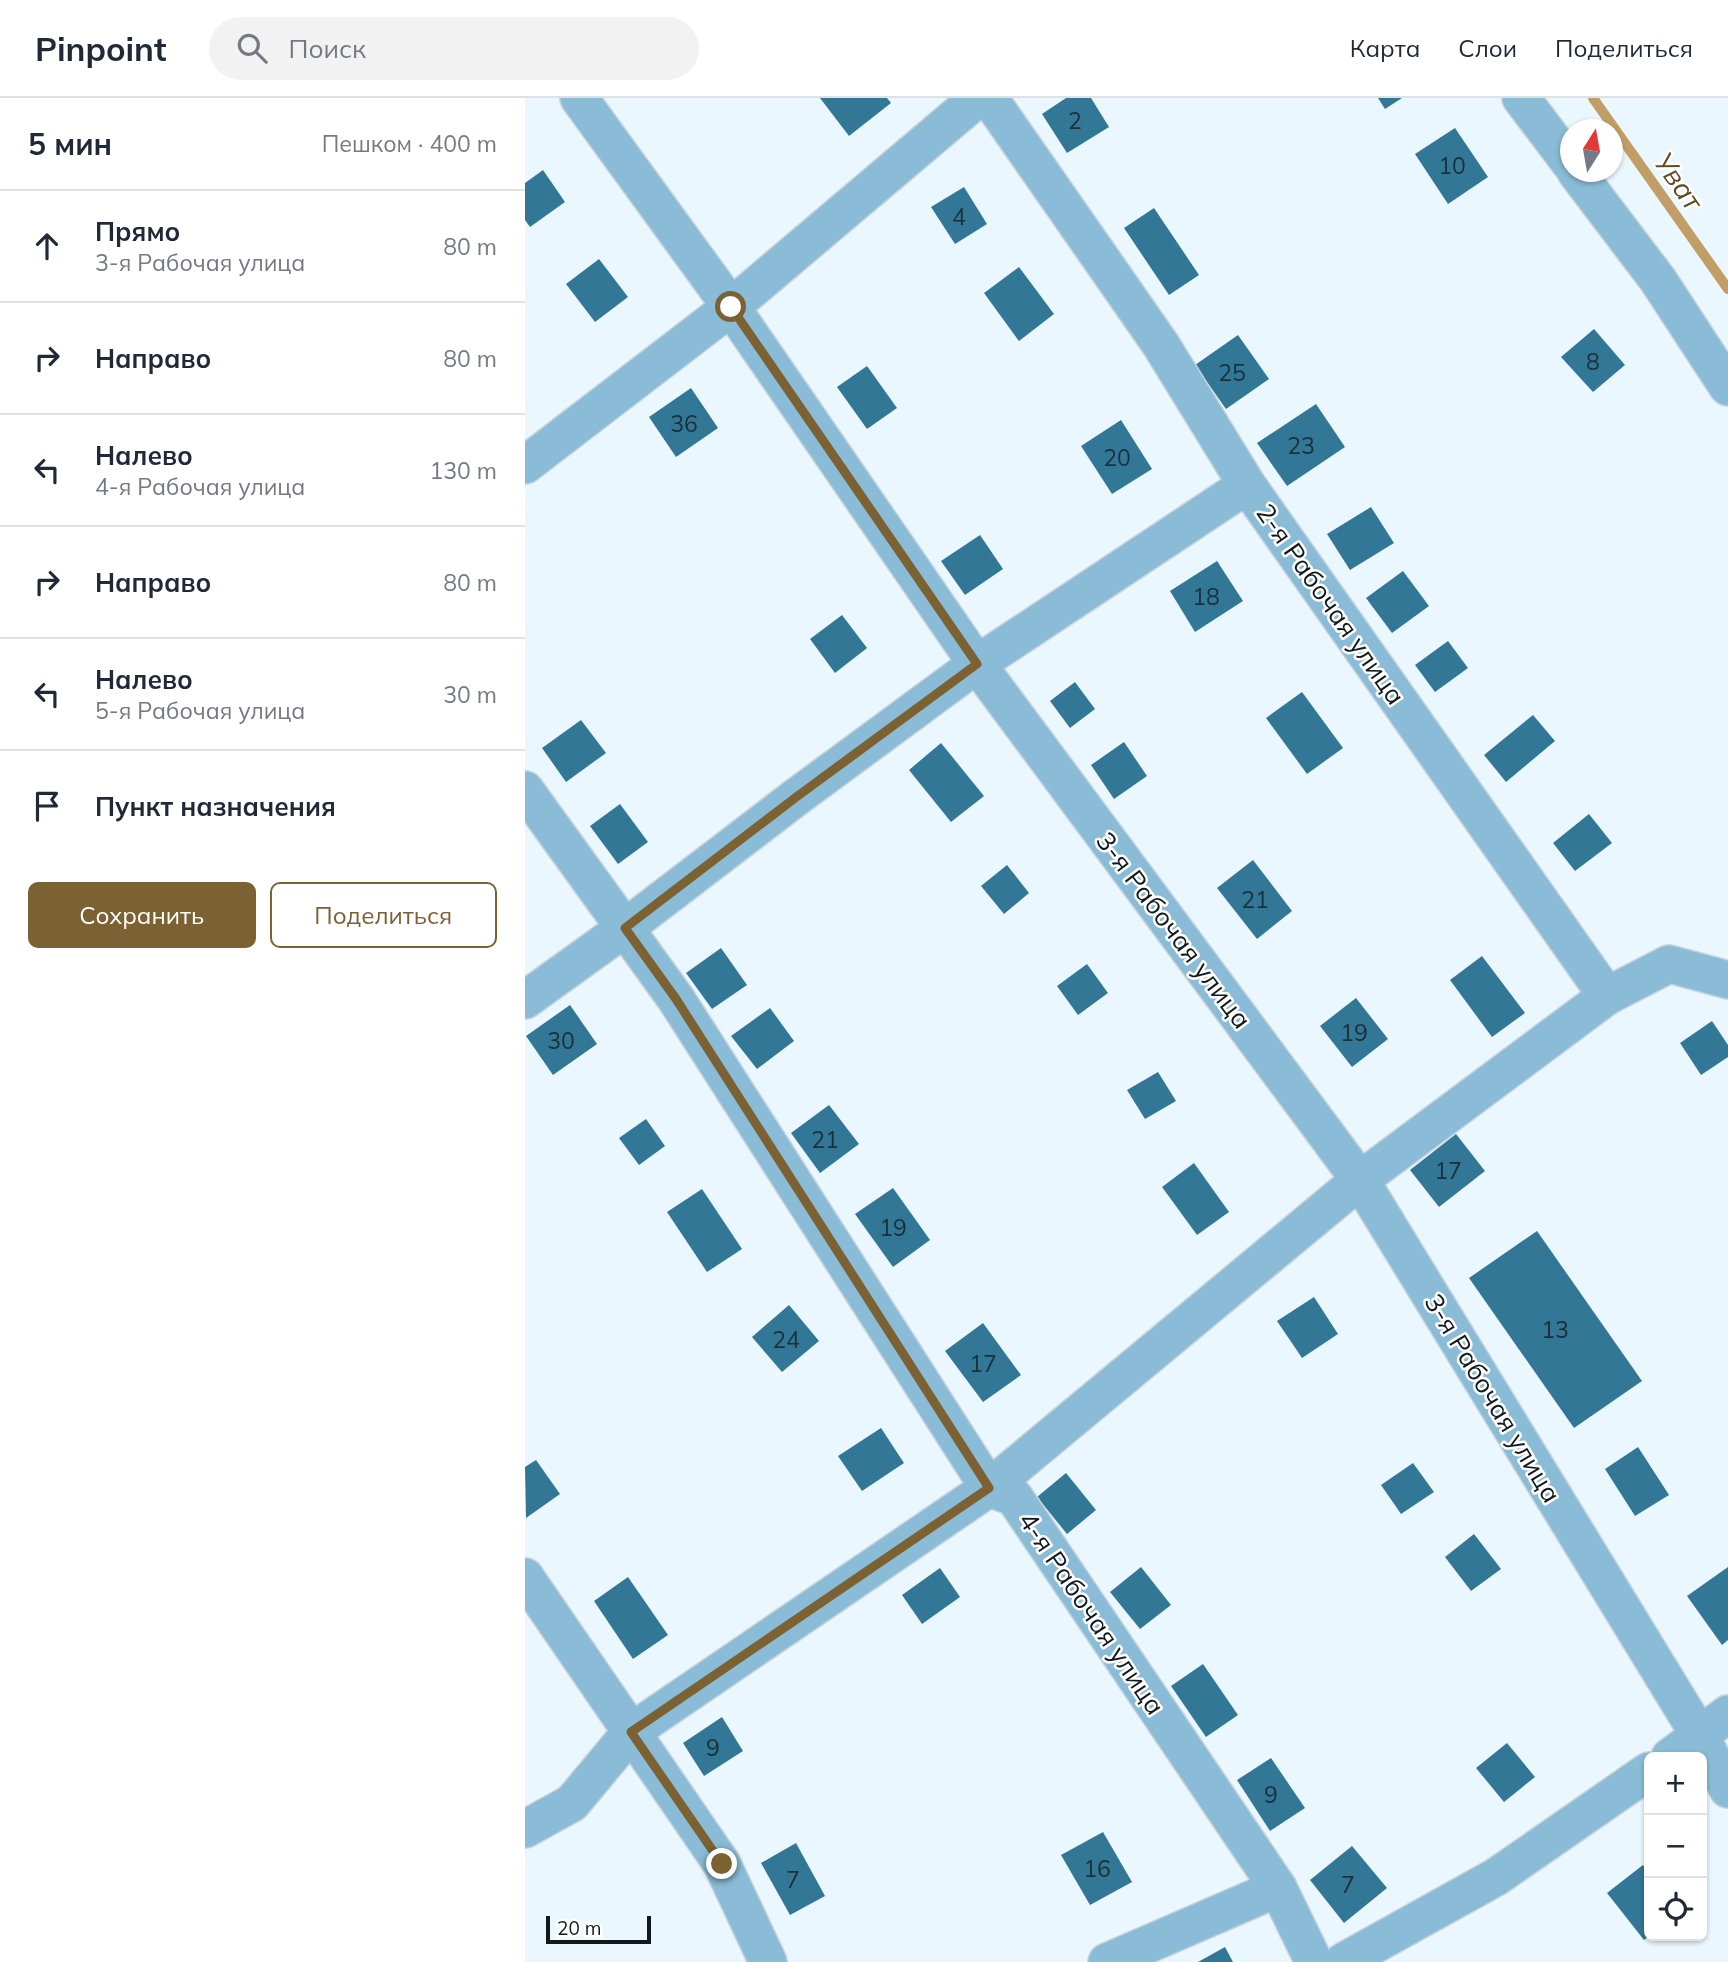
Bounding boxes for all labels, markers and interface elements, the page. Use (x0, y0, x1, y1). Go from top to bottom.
search box (209, 17, 699, 80)
text: Pinpoint (35, 28, 167, 69)
icon: search (233, 29, 271, 67)
text: Поиск (289, 32, 366, 65)
text: Карта (1350, 33, 1420, 63)
text: Слои (1458, 33, 1517, 63)
text: Поделиться (1555, 33, 1693, 63)
house number: 2 (1068, 106, 1082, 135)
north arrow (1560, 119, 1623, 182)
text: 5 мин (28, 125, 112, 163)
text: Пешком · 400 m (322, 129, 497, 158)
water label: Уват (1647, 145, 1712, 218)
house number: 10 (1438, 151, 1466, 180)
house number: 4 (952, 202, 966, 231)
text: Прямо (95, 215, 180, 248)
icon: ahead (28, 227, 66, 265)
text: 80 m (443, 232, 497, 261)
text: 3-я Рабочая улица (95, 248, 305, 277)
route start (715, 291, 746, 322)
icon: right (28, 339, 66, 377)
text: Направо (95, 342, 211, 375)
text: 80 m (443, 344, 497, 373)
house number: 8 (1586, 347, 1600, 376)
house number: 25 (1218, 358, 1246, 387)
house number: 36 (670, 409, 698, 438)
house number: 23 (1287, 431, 1315, 460)
text: Налево (95, 439, 193, 472)
house number: 20 (1103, 443, 1131, 472)
icon: left (28, 451, 66, 489)
text: 130 m (429, 456, 497, 485)
text: 4-я Рабочая улица (95, 472, 305, 501)
street label: 2-я Рабочая улица (1249, 497, 1413, 711)
icon: right (28, 563, 66, 601)
text: Направо (95, 566, 211, 599)
text: 80 m (443, 568, 497, 597)
house number: 18 (1192, 582, 1220, 611)
text: Налево (95, 663, 193, 696)
icon: left (28, 675, 66, 713)
text: 30 m (443, 680, 497, 709)
text: 5-я Рабочая улица (95, 696, 305, 725)
icon: arrive (28, 787, 66, 825)
text: Пункт назначения (95, 790, 336, 823)
street label: 3-я Рабочая улица (1089, 825, 1259, 1035)
button: Сохранить (28, 882, 256, 948)
button: Поделиться (270, 882, 497, 948)
house number: 21 (1241, 885, 1269, 914)
house number: 19 (1340, 1018, 1368, 1047)
house number: 30 (547, 1026, 575, 1055)
house number: 21 (811, 1125, 839, 1154)
house number: 17 (1434, 1156, 1462, 1185)
house number: 19 (879, 1213, 907, 1242)
street label: 3-я Рабочая улица (1418, 1288, 1568, 1508)
house number: 13 (1541, 1315, 1569, 1344)
house number: 24 (772, 1325, 800, 1354)
house number: 17 (969, 1349, 997, 1378)
street label: 4-я Рабочая улица (1012, 1505, 1172, 1721)
house number: 9 (706, 1733, 720, 1762)
map controls (1644, 1752, 1707, 1941)
button: + (1644, 1752, 1707, 1815)
house number: 9 (1264, 1780, 1278, 1809)
button: − (1644, 1815, 1707, 1878)
route end (706, 1848, 737, 1879)
house number: 16 (1083, 1854, 1111, 1883)
house number: 7 (786, 1865, 800, 1894)
house number: 7 (1341, 1870, 1355, 1899)
button: locate (1644, 1878, 1707, 1941)
scale bar (546, 1913, 651, 1945)
text: 20 m (557, 1916, 601, 1940)

